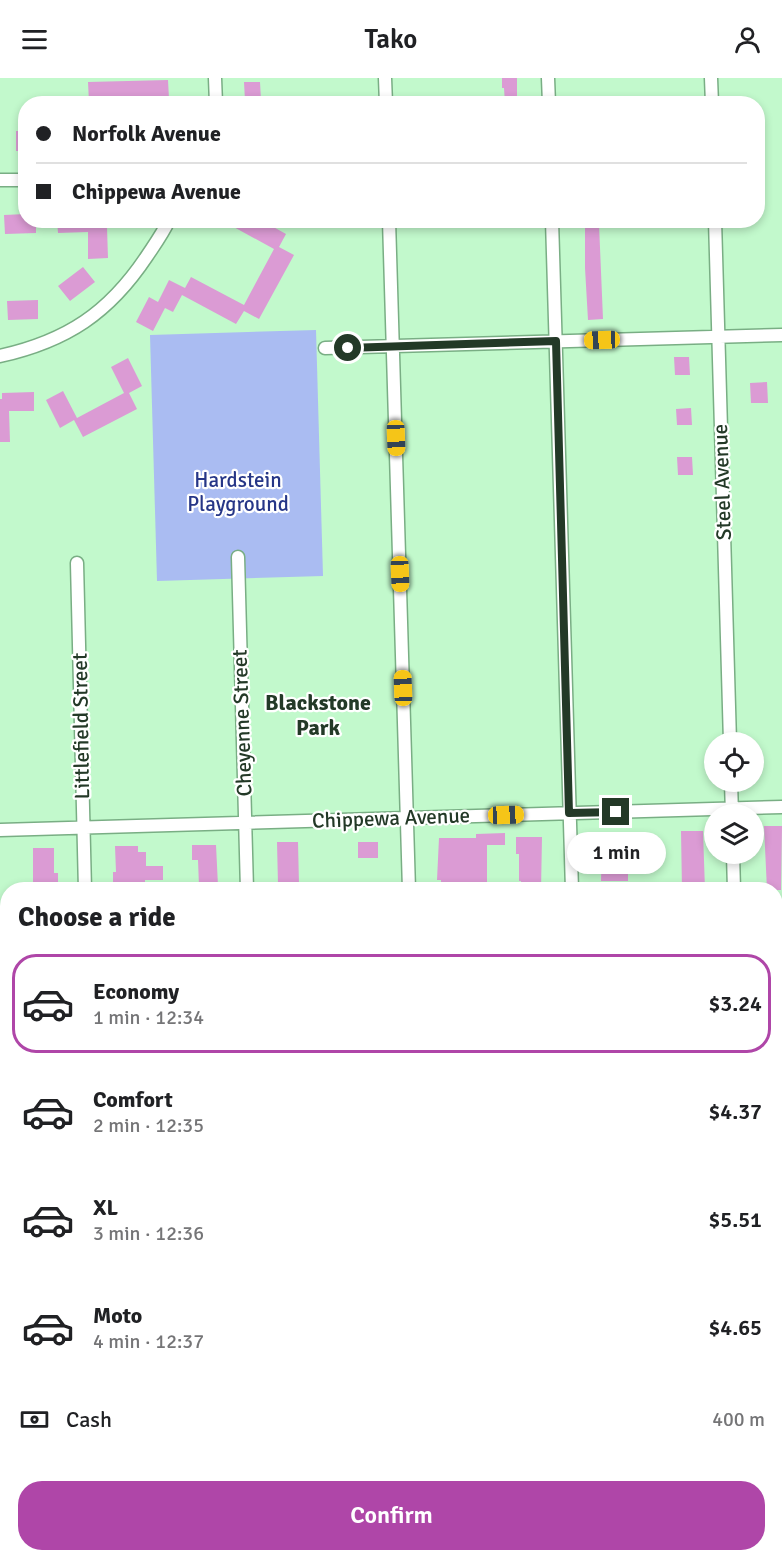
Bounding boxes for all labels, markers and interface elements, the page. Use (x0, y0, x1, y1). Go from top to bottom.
icon: menu (18, 23, 51, 56)
text: Tako (365, 23, 417, 56)
icon: person (731, 23, 764, 56)
text: Norfolk Avenue (72, 120, 221, 147)
text: Chippewa Avenue (72, 178, 241, 205)
car (584, 330, 620, 350)
route start (334, 334, 361, 361)
car (386, 420, 406, 456)
street label: Steel Avenue (707, 423, 737, 541)
park label: Hardstein Playground (187, 467, 289, 517)
car (390, 556, 410, 592)
street label: Cheyenne Street (226, 649, 258, 797)
street label: Littlefield Street (67, 653, 95, 799)
car (393, 670, 413, 706)
district label: Blackstone Park (265, 689, 371, 741)
map controls (704, 732, 764, 864)
button: locate (704, 732, 764, 792)
route end (602, 798, 629, 825)
street label: Chippewa Avenue (311, 802, 471, 834)
button: layers (704, 804, 764, 864)
car (488, 805, 524, 825)
callout: 1 min (566, 833, 666, 875)
text: 1 min (593, 840, 640, 865)
text: Choose a ride (18, 901, 176, 934)
icon: car (21, 977, 75, 1031)
text: Economy (93, 978, 179, 1005)
text: $3.24 (708, 990, 762, 1017)
text: 1 min · 12:34 (93, 1005, 204, 1030)
icon: car (21, 1085, 75, 1139)
text: Comfort (93, 1086, 173, 1113)
text: $4.37 (708, 1098, 762, 1125)
text: 2 min · 12:35 (93, 1113, 204, 1138)
icon: car (21, 1193, 75, 1247)
text: XL (93, 1194, 118, 1221)
text: $5.51 (708, 1206, 762, 1233)
text: 3 min · 12:36 (93, 1221, 204, 1246)
icon: car (21, 1301, 75, 1355)
text: Moto (93, 1302, 142, 1329)
text: $4.65 (708, 1314, 762, 1341)
text: 4 min · 12:37 (93, 1329, 204, 1354)
icon: cash (18, 1403, 51, 1436)
text: Cash (66, 1406, 112, 1433)
text: 400 m (712, 1407, 765, 1432)
button: Confirm (18, 1481, 765, 1550)

